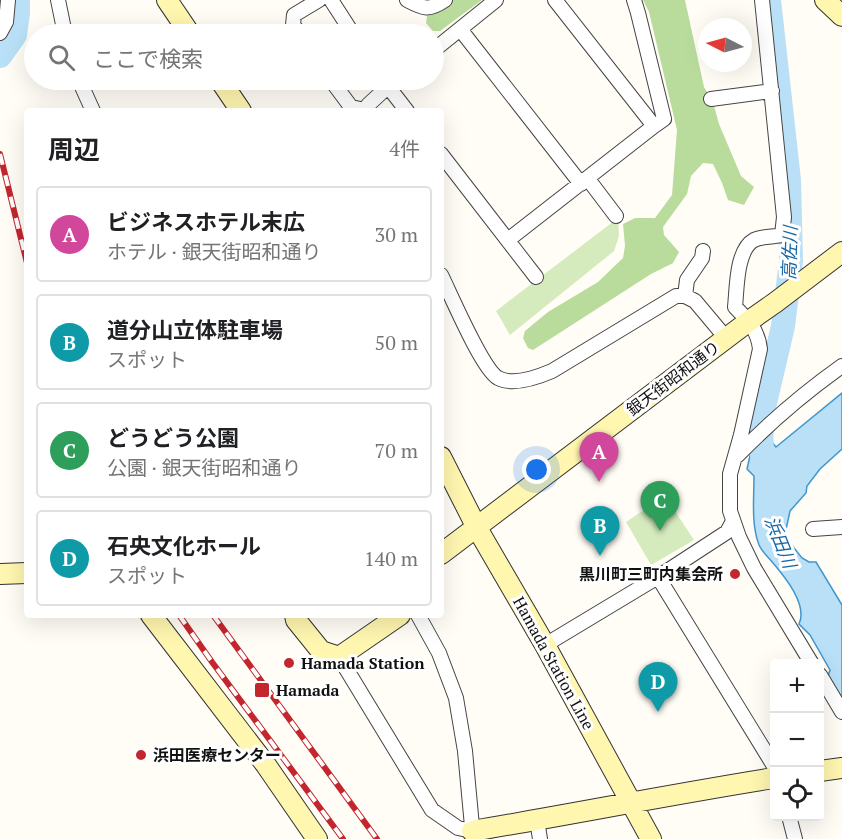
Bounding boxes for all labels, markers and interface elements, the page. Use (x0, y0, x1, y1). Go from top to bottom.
north arrow (698, 18, 752, 72)
search box (24, 24, 444, 90)
icon: search (45, 41, 78, 74)
text: ここで検索 (93, 44, 203, 73)
text: 周辺 (48, 132, 100, 166)
text: 4件 (389, 135, 420, 162)
text: ビジネスホテル末広 (107, 207, 305, 236)
text: A (62, 221, 77, 248)
text: 30 m (375, 221, 418, 248)
water label: 高佐川 (776, 224, 802, 280)
text: ホテル · 銀天街昭和通り (107, 238, 322, 265)
text: 道分山立体駐車場 (107, 315, 283, 344)
text: B (63, 329, 76, 356)
text: 50 m (375, 329, 418, 356)
street label: 銀天街昭和通り (622, 336, 724, 420)
text: スポット (107, 346, 187, 373)
text: どうどう公園 (107, 423, 239, 452)
pin: A (580, 432, 618, 482)
text: C (63, 437, 76, 464)
text: 70 m (375, 437, 418, 464)
text: 公園 · 銀天街昭和通り (107, 454, 302, 481)
your location (522, 455, 551, 484)
pin: C (640, 482, 680, 531)
pin: B (580, 506, 620, 556)
water label: 浜田川 (760, 512, 803, 573)
text: 石央文化ホール (107, 531, 261, 560)
text: D (62, 545, 77, 572)
text: 140 m (364, 545, 418, 572)
text: スポット (107, 562, 187, 589)
place label: 黒川町三町内集会所 (579, 563, 723, 585)
marker: 黒川町三町内集会所 (728, 567, 742, 581)
street label: Hamada Station Line (508, 592, 600, 734)
place label: Hamada Station (301, 652, 425, 674)
marker: Hamada Station (282, 656, 296, 670)
map controls (770, 659, 824, 821)
button: + (770, 659, 824, 713)
pin: D (638, 662, 678, 712)
place label: Hamada (276, 679, 339, 701)
marker: Hamada (253, 681, 271, 699)
button: − (770, 713, 824, 767)
place label: 浜田医療センター (153, 744, 281, 766)
marker: 浜田医療センター (134, 748, 148, 762)
button: locate (770, 767, 824, 821)

